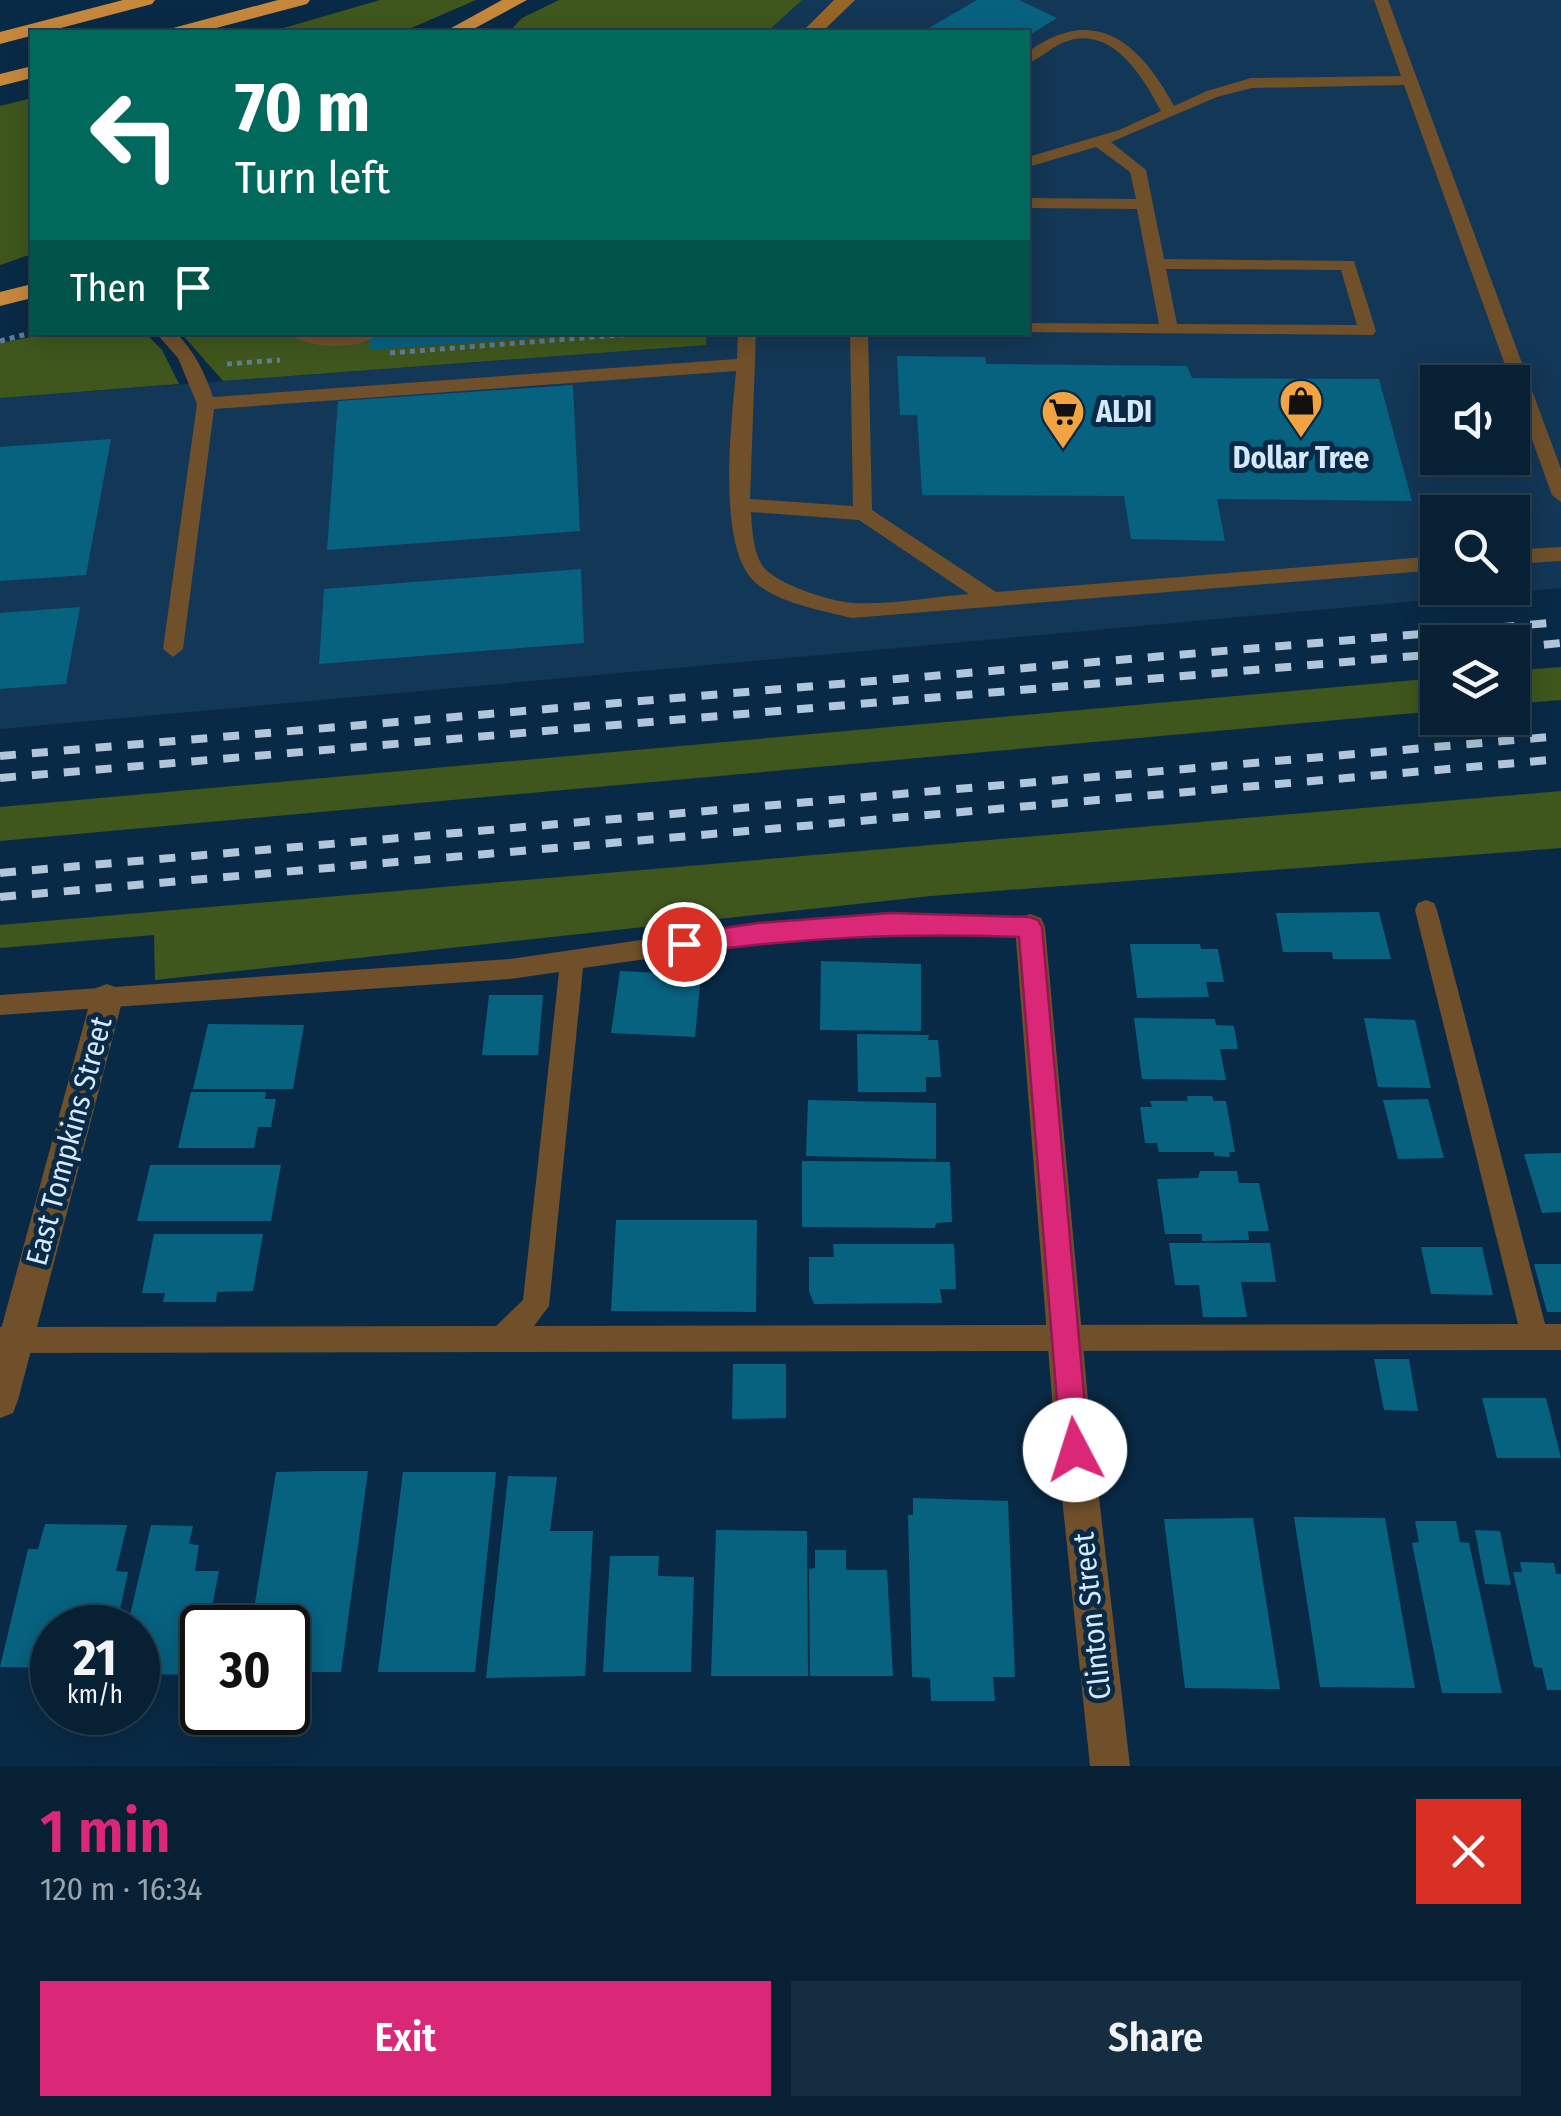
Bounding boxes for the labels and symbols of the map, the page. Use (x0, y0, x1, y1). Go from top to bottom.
shop icon: Dollar Tree (1278, 378, 1324, 439)
supermarket icon: ALDI (1040, 389, 1086, 450)
place label: ALDI (1095, 394, 1152, 430)
place label: Dollar Tree (1233, 440, 1369, 476)
pin (642, 902, 727, 987)
street label: East Tompkins Street (18, 1013, 120, 1269)
position arrow (1023, 1398, 1127, 1502)
street label: Clinton Street (1065, 1530, 1119, 1701)
speed limit sign: 30 (180, 1605, 310, 1735)

